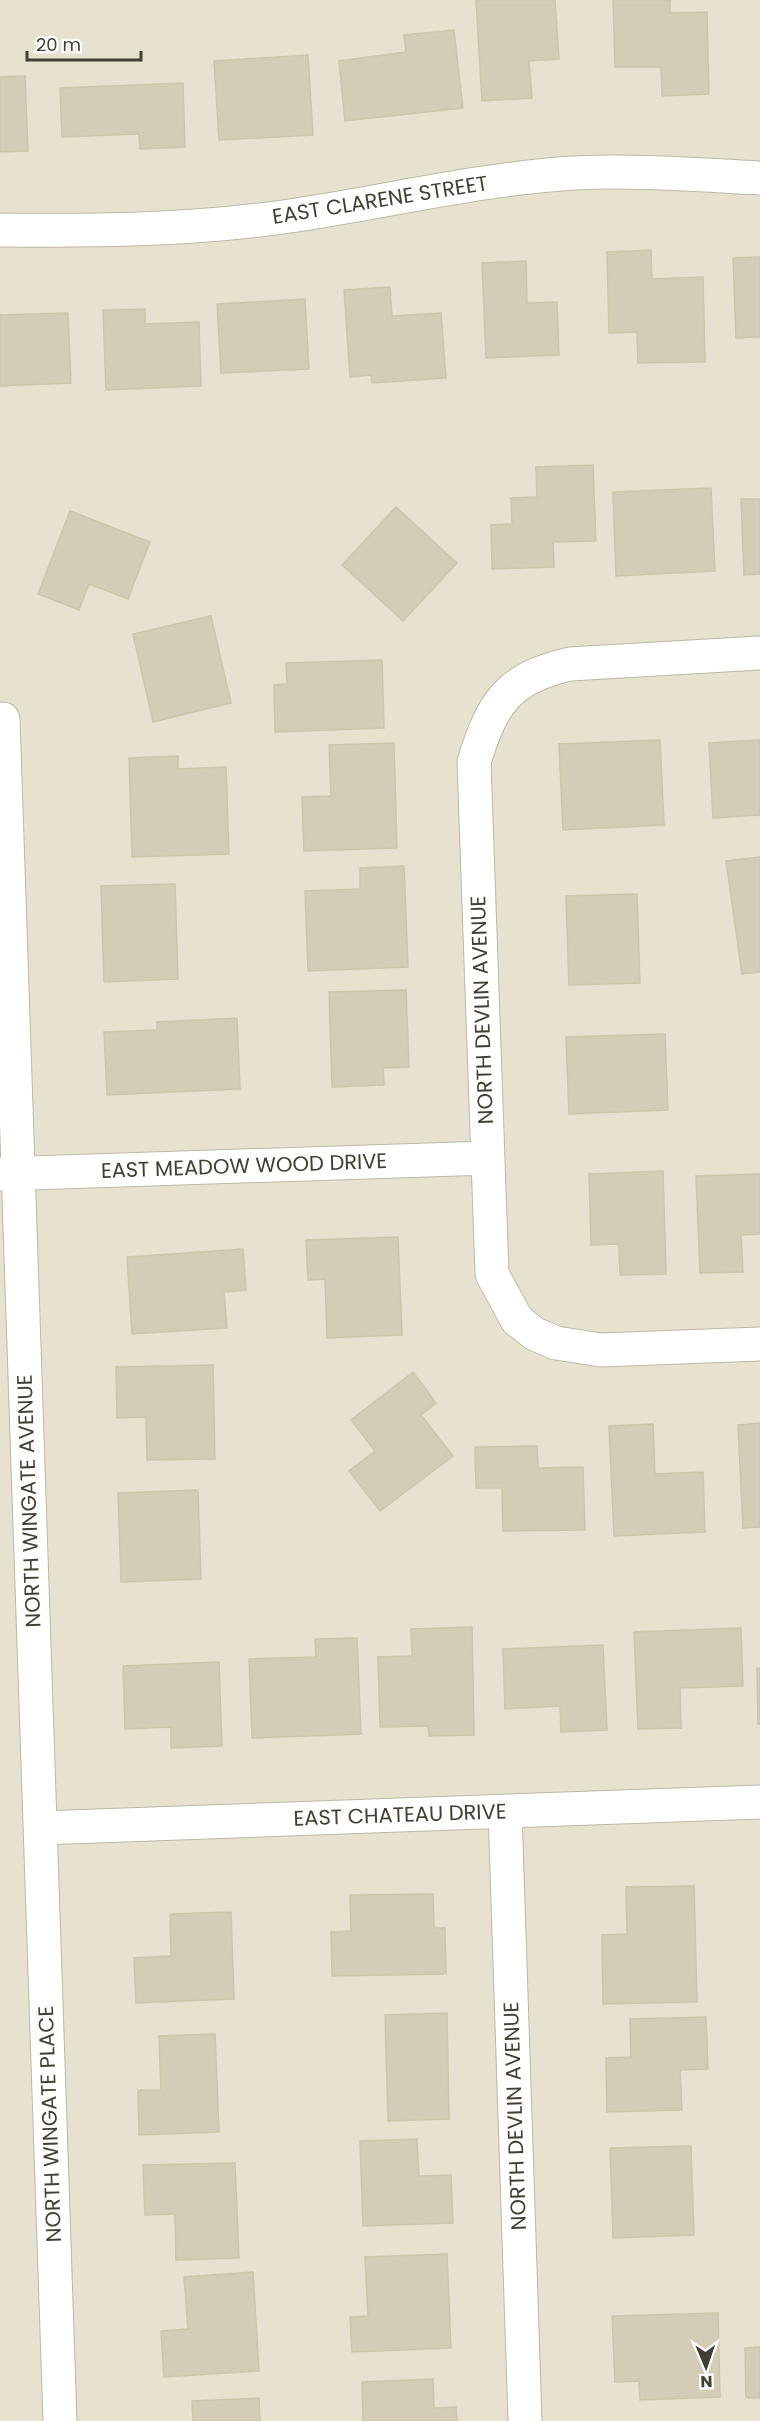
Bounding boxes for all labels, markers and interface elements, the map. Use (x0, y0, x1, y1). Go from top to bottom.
scale bar (27, 24, 141, 62)
text: 20 m (36, 32, 81, 57)
street label: EAST CLARENE STREET (270, 168, 490, 231)
street label: NORTH DEVLIN AVENUE (463, 895, 500, 1125)
street label: EAST MEADOW WOOD DRIVE (100, 1146, 388, 1185)
street label: NORTH WINGATE AVENUE (10, 1374, 47, 1628)
street label: EAST CHATEAU DRIVE (293, 1796, 507, 1833)
street label: NORTH DEVLIN AVENUE (496, 2001, 533, 2231)
street label: NORTH WINGATE PLACE (31, 2005, 68, 2243)
north arrow (676, 2337, 736, 2397)
text: N (700, 2370, 713, 2393)

